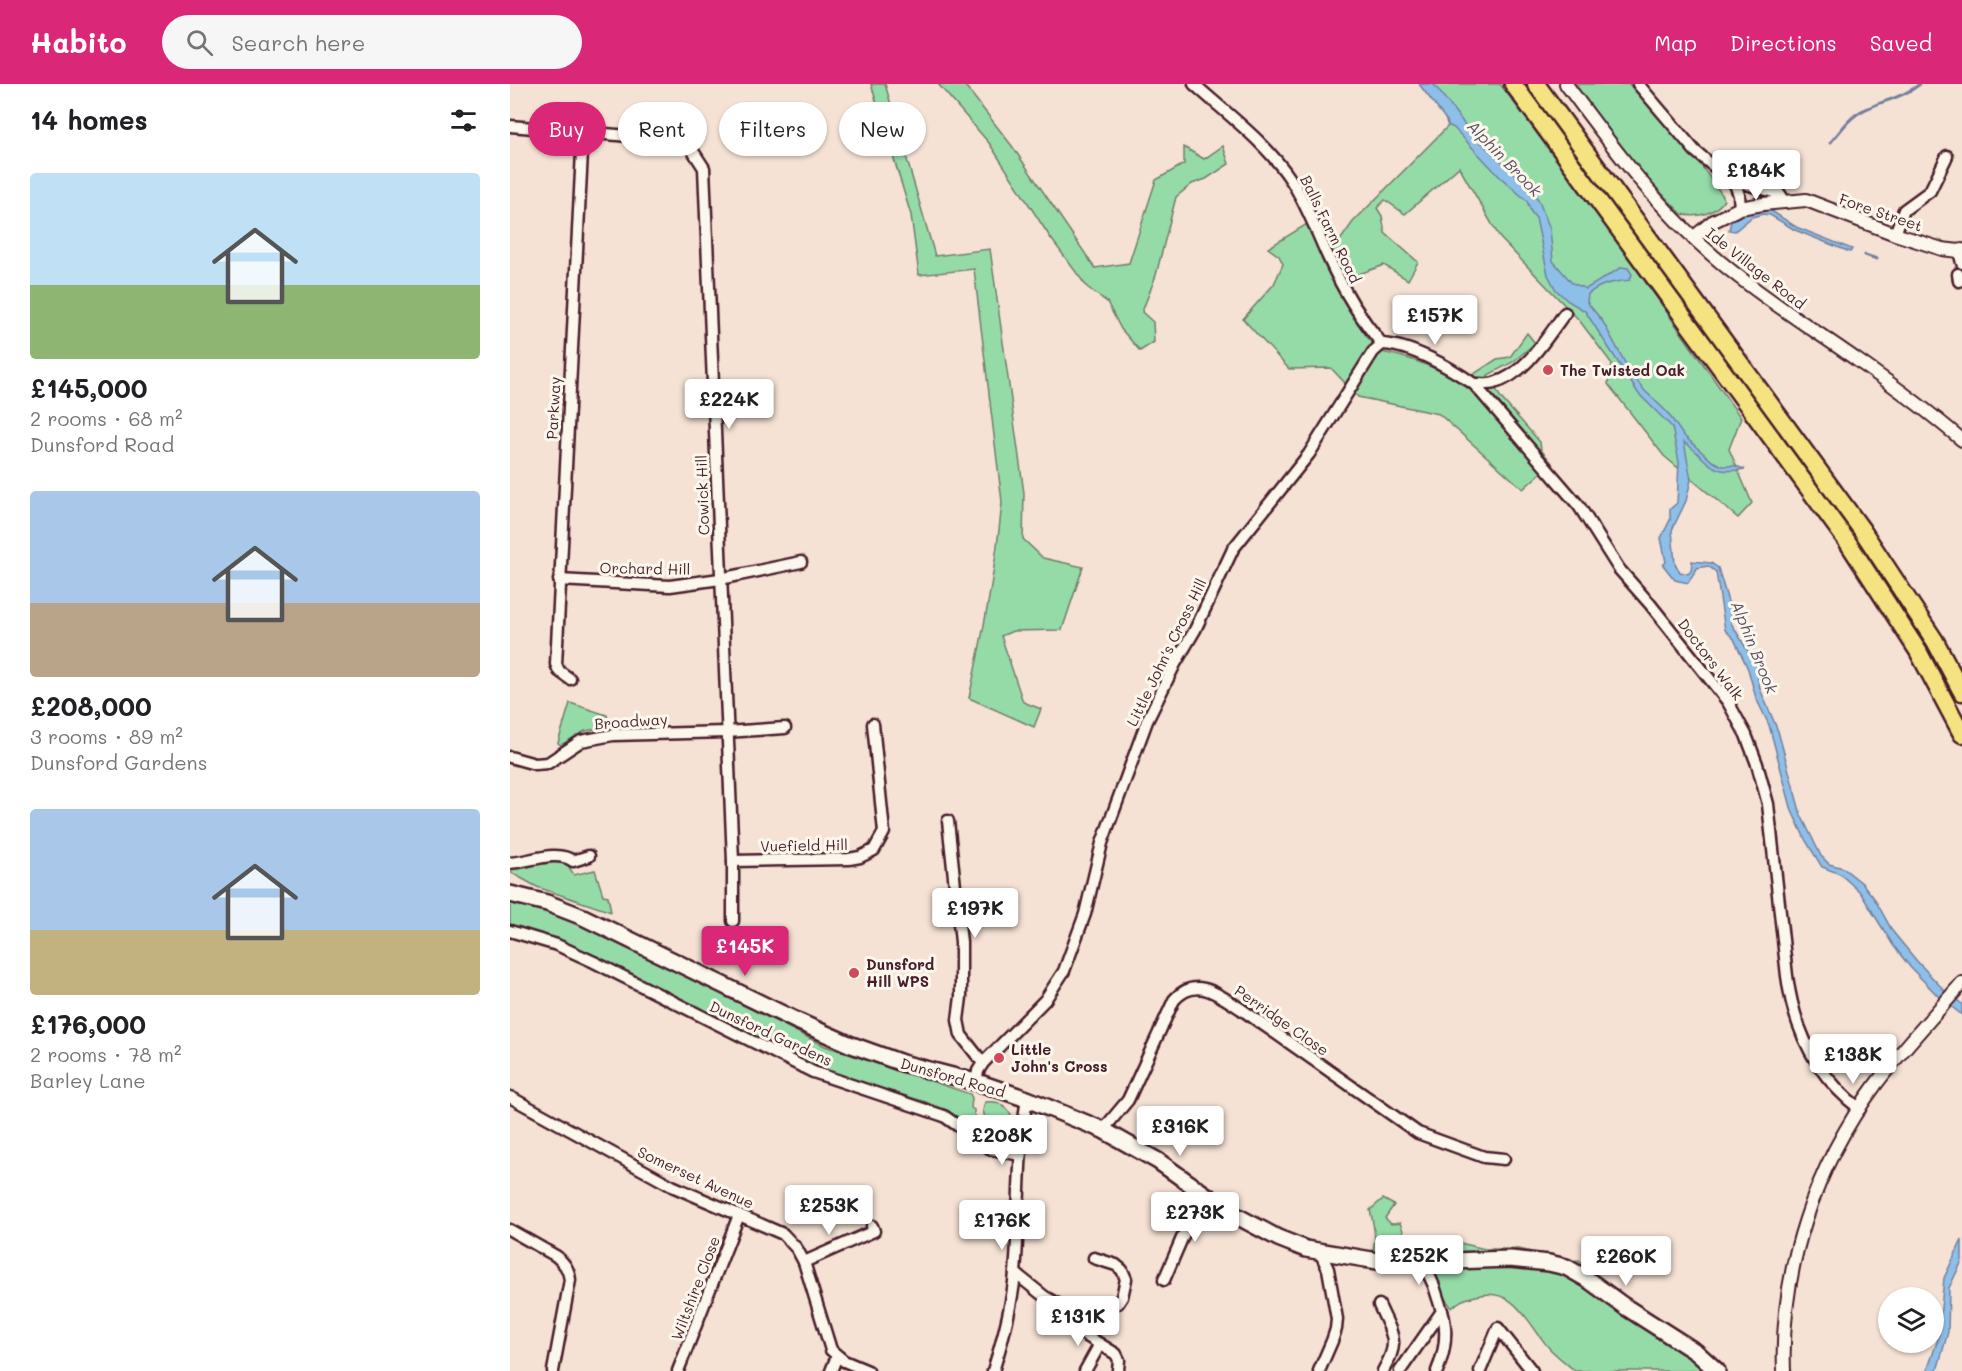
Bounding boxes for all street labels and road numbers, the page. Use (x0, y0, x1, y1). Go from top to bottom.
street label: Balls Farm Road (1296, 172, 1366, 286)
street label: Fore Street (1837, 188, 1925, 236)
street label: Ide Village Road (1702, 223, 1810, 313)
street label: Parkway (541, 376, 565, 440)
street label: Cowick Hill (691, 455, 713, 535)
street label: Orchard Hill (599, 557, 691, 579)
street label: Little John's Cross Hill (1121, 575, 1211, 729)
street label: Doctors Walk (1674, 614, 1748, 704)
street label: Broadway (594, 708, 668, 734)
street label: Vuefield Hill (760, 834, 848, 856)
street label: Perridge Close (1231, 980, 1333, 1060)
street label: Dunsford Gardens (706, 996, 836, 1070)
street label: Dunsford Road (898, 1052, 1008, 1102)
street label: Somerset Avenue (635, 1141, 757, 1213)
street label: Wiltshire Close (666, 1233, 724, 1343)

